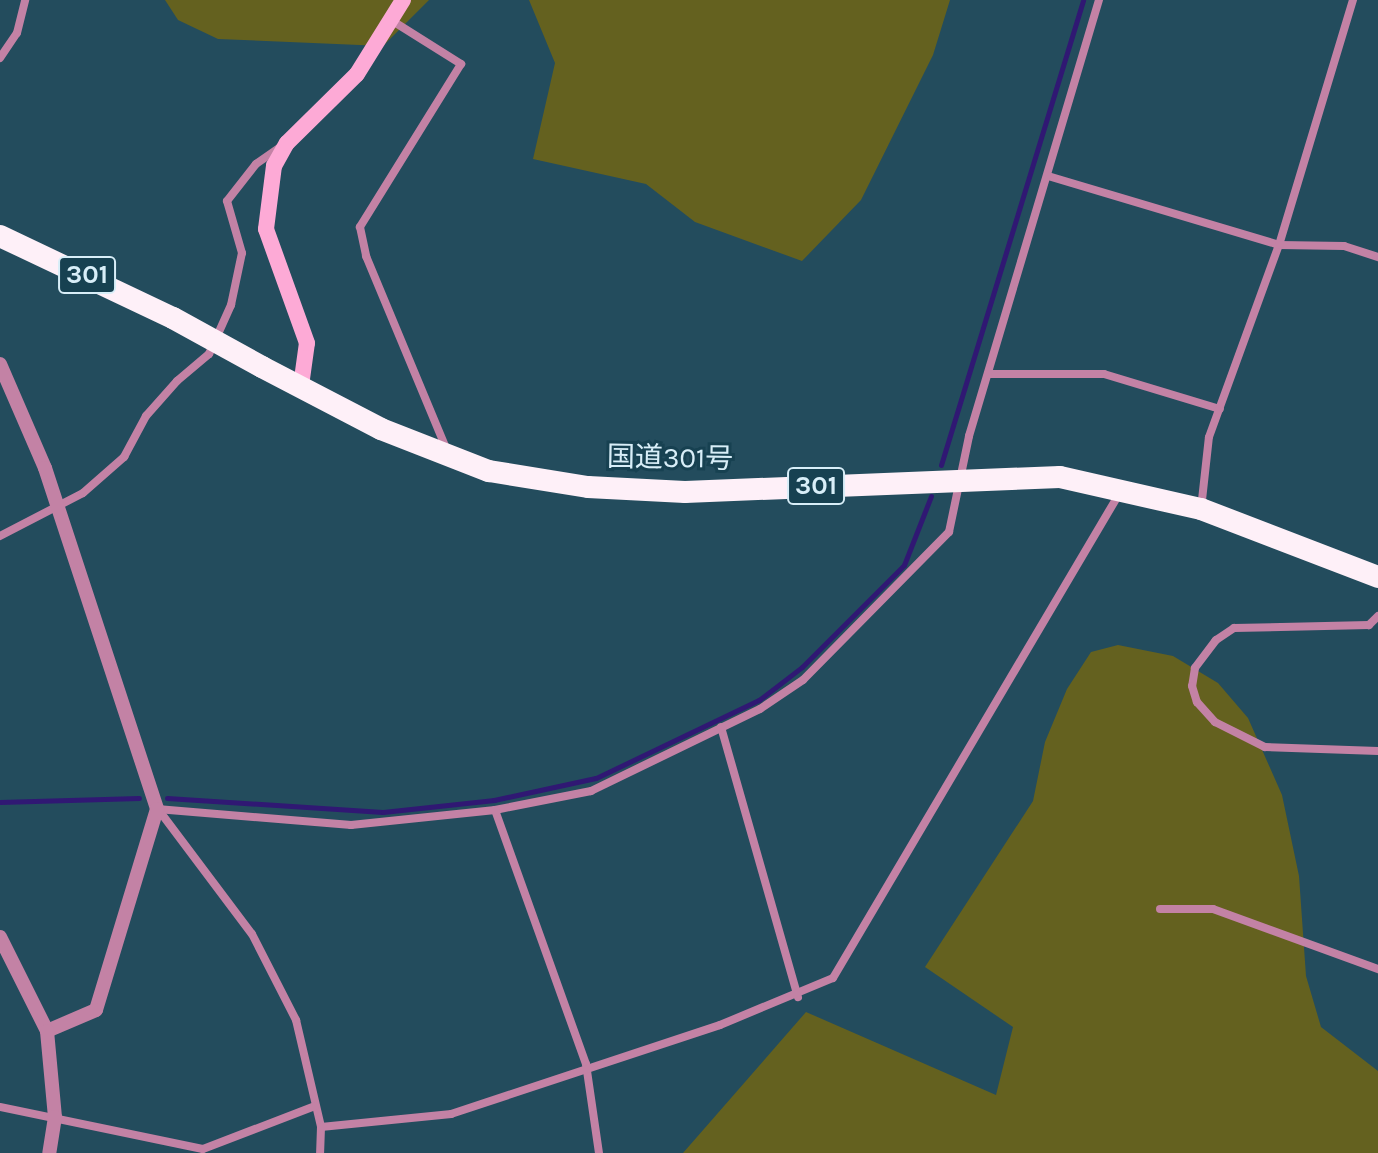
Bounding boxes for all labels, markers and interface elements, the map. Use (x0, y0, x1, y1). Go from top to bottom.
road number: 301 (57, 253, 117, 297)
street label: 国道301号 (607, 440, 733, 476)
road number: 301 (786, 464, 846, 508)

